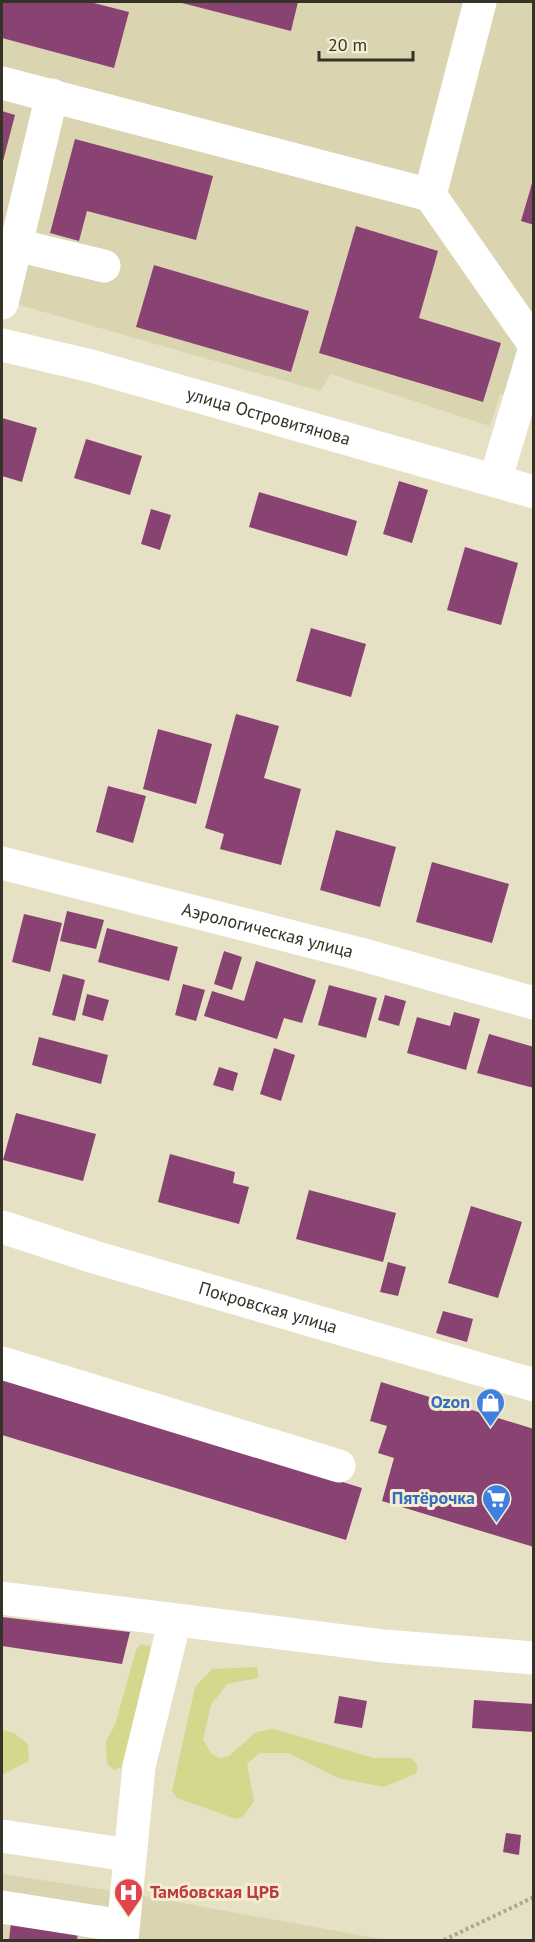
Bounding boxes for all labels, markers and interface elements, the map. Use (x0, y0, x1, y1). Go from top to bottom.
scale bar (319, 24, 414, 62)
text: 20 m (328, 33, 367, 56)
street label: улица Островитянова (184, 382, 353, 450)
street label: Аэрологическая улица (180, 897, 356, 963)
street label: Покровская улица (196, 1276, 340, 1338)
shop icon: Ozon (475, 1386, 507, 1428)
place label: Ozon (431, 1390, 470, 1413)
supermarket icon: Пятёрочка (480, 1482, 512, 1524)
place label: Пятёрочка (392, 1486, 475, 1509)
hospital icon: Тамбовская ЦРБ (113, 1876, 145, 1918)
place label: Тамбовская ЦРБ (150, 1880, 279, 1903)

